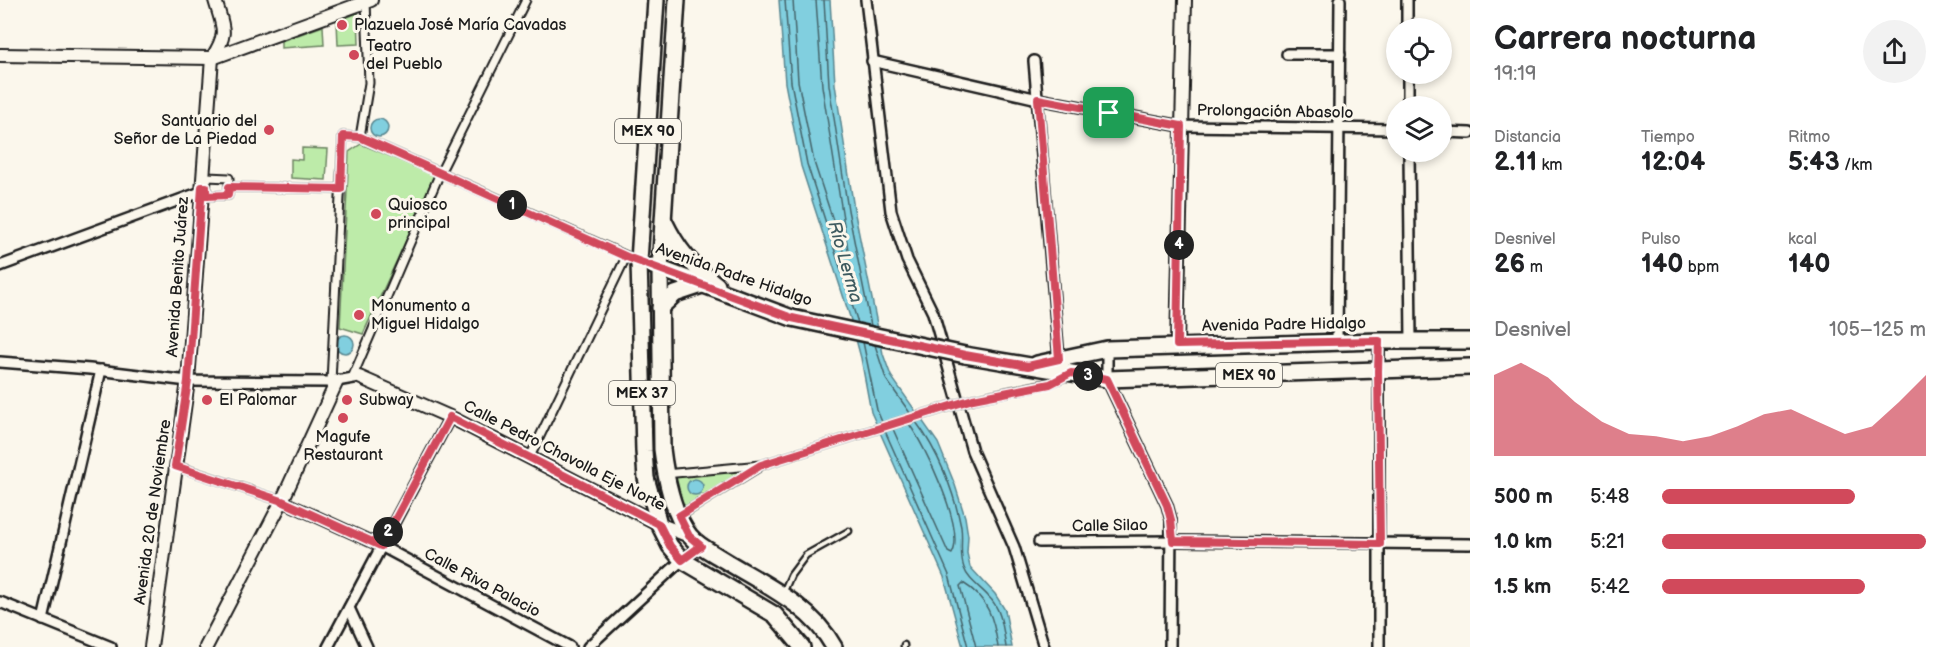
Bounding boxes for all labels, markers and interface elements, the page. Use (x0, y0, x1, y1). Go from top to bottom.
place label: Plazuela José María Cavadas (354, 16, 567, 35)
marker: Plazuela José María Cavadas (335, 18, 349, 32)
map controls (1386, 18, 1452, 162)
button: locate (1386, 18, 1452, 84)
text: Carrera nocturna (1494, 19, 1756, 59)
button: share (1863, 20, 1926, 83)
place label: Teatro del Pueblo (366, 37, 443, 74)
marker: Teatro del Pueblo (347, 48, 361, 62)
text: 19:19 (1494, 62, 1537, 86)
pin (1083, 87, 1134, 138)
icon: arrive (1092, 96, 1125, 129)
button: layers (1386, 96, 1452, 162)
street label: Prolongación Abasolo (1197, 101, 1353, 123)
place label: Santuario del Señor de La Piedad (114, 112, 257, 149)
road number: MEX 90 (615, 119, 681, 143)
marker: Santuario del Señor de La Piedad (262, 123, 276, 137)
text: Distancia (1494, 128, 1561, 147)
text: Tiempo (1641, 128, 1695, 147)
text: Ritmo (1788, 128, 1830, 147)
text: 2.11 (1494, 147, 1537, 178)
text: 12:04 (1641, 147, 1705, 178)
text: 5:43 (1788, 147, 1840, 178)
text: km (1537, 156, 1563, 175)
text: /km (1840, 156, 1872, 175)
pin: 1 (497, 190, 527, 220)
text: 1 (509, 195, 515, 214)
street label: Avenida Benito Juárez (163, 196, 193, 358)
place label: Quiosco principal (388, 196, 450, 233)
marker: Quiosco principal (369, 207, 383, 221)
water label: Río Lerma (823, 219, 867, 305)
pin: 4 (1164, 230, 1194, 260)
text: Desnivel (1494, 230, 1556, 249)
text: Pulso (1641, 230, 1681, 249)
text: kcal (1788, 230, 1817, 249)
text: 4 (1174, 235, 1184, 254)
street label: Avenida Padre Hidalgo (653, 239, 815, 311)
text: 26 (1494, 249, 1525, 280)
text: 140 (1641, 249, 1683, 280)
text: 140 (1788, 249, 1830, 280)
text: m (1525, 258, 1543, 277)
text: bpm (1683, 258, 1719, 277)
place label: Monumento a Miguel Hidalgo (371, 297, 480, 334)
marker: Monumento a Miguel Hidalgo (352, 308, 366, 322)
street label: Avenida Padre Hidalgo (1202, 314, 1366, 336)
text: Desnivel (1494, 318, 1571, 342)
text: 105–125 m (1829, 318, 1926, 342)
pin: 3 (1073, 361, 1103, 391)
road number: MEX 90 (1216, 363, 1282, 387)
text: 3 (1083, 366, 1093, 385)
road number: MEX 37 (609, 381, 675, 405)
place label: El Palomar (219, 391, 297, 410)
place label: Subway (359, 391, 414, 410)
marker: El Palomar (200, 393, 214, 407)
marker: Subway (340, 393, 354, 407)
street label: Calle Pedro Chavolla Eje Norte (460, 397, 668, 515)
marker: Magufe Restaurant (336, 411, 350, 425)
street label: Avenida 20 de Noviembre (131, 418, 175, 606)
place label: Magufe Restaurant (303, 428, 383, 465)
text: 500 m (1494, 485, 1553, 509)
text: 5:48 (1590, 485, 1629, 509)
street label: Calle Silao (1072, 516, 1148, 536)
pin: 2 (373, 517, 403, 547)
text: 2 (383, 522, 393, 541)
text: 1.0 km (1494, 530, 1552, 554)
text: 5:21 (1590, 530, 1625, 554)
street label: Calle Riva Palacio (421, 544, 543, 622)
text: 1.5 km (1494, 575, 1551, 599)
text: 5:42 (1590, 575, 1630, 599)

